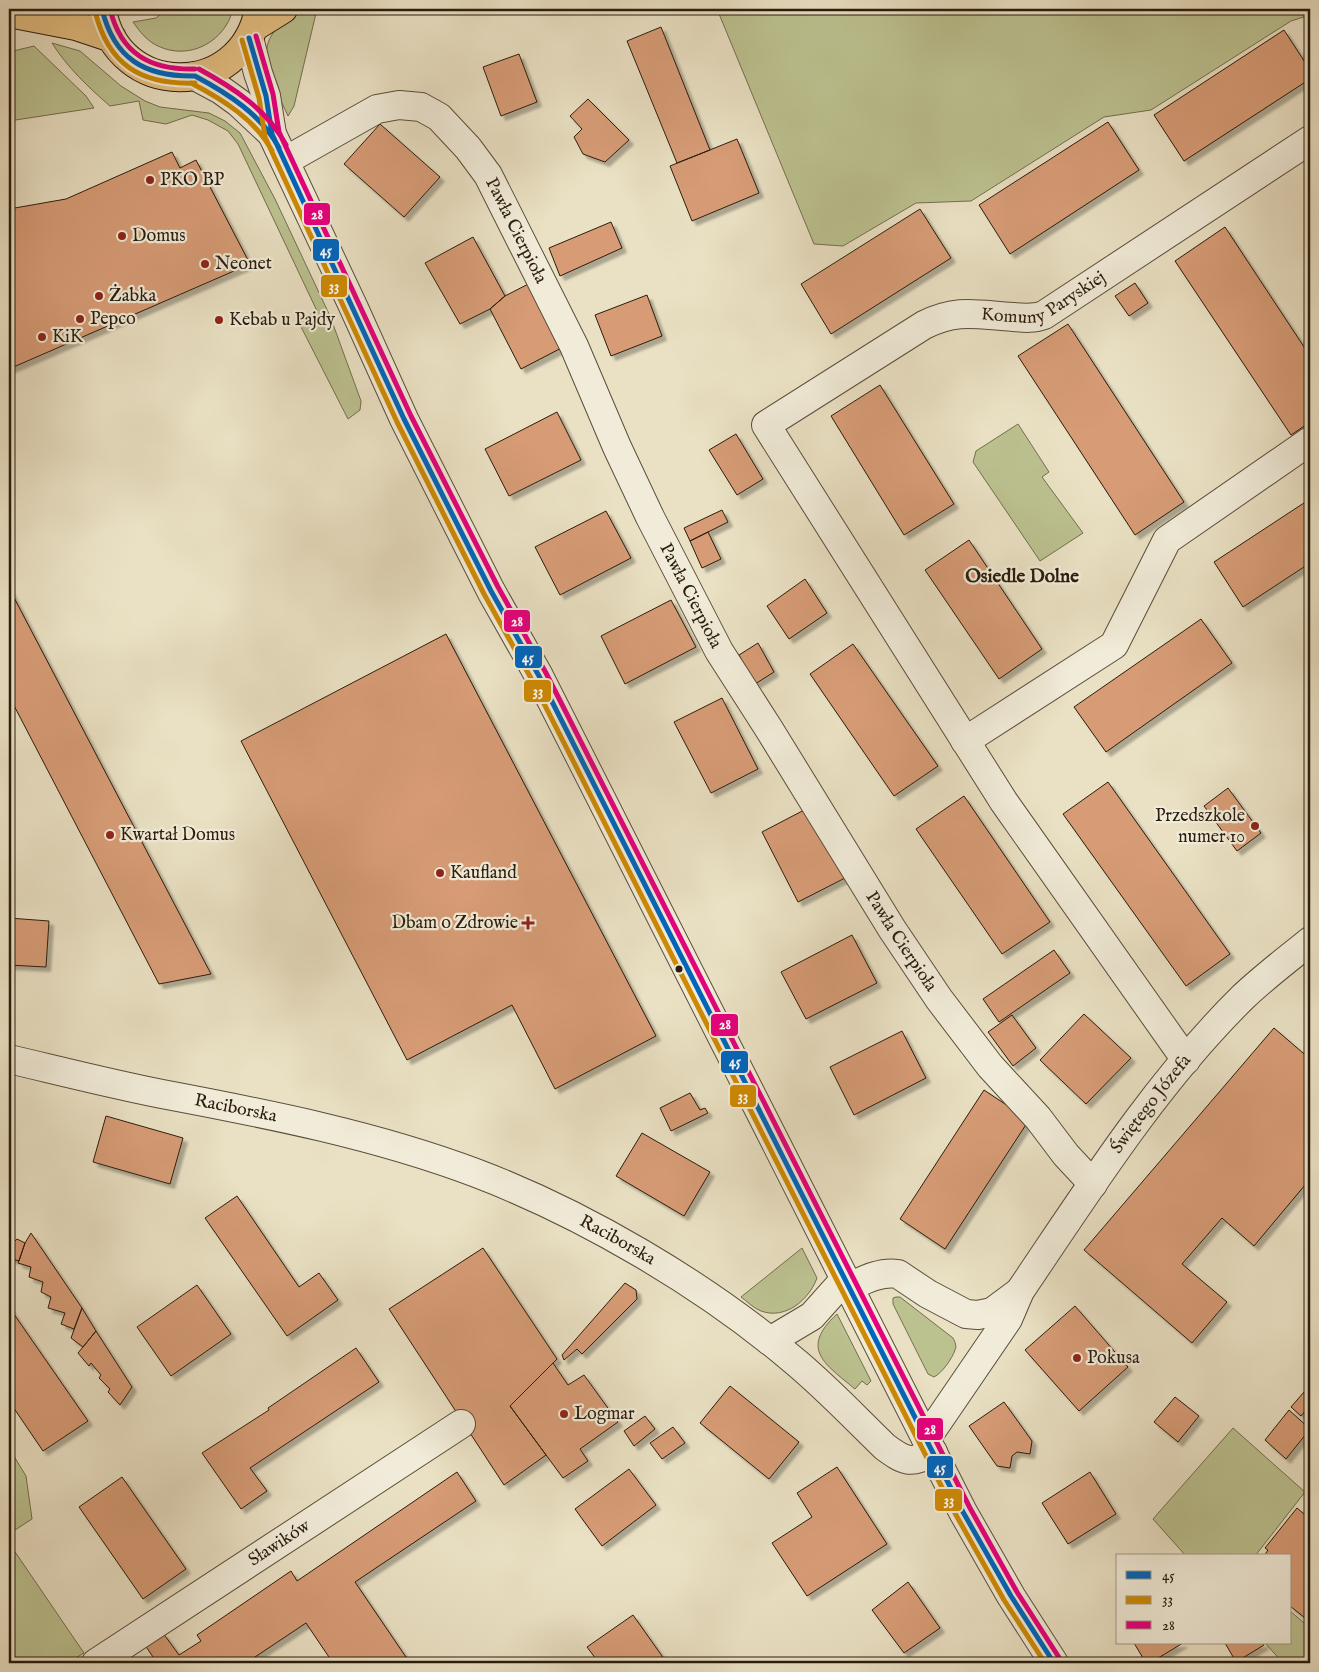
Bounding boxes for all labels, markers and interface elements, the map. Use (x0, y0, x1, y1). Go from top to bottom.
place label: PKO BP (160, 169, 224, 192)
marker: PKO BP (144, 174, 156, 186)
street label: Pawła Cierpioła (480, 174, 552, 288)
line badge: 28 (303, 202, 331, 226)
text: 28 (311, 206, 324, 224)
place label: Domus (132, 225, 186, 248)
marker: Domus (116, 230, 128, 242)
line badge: 45 (312, 238, 340, 262)
text: 45 (320, 242, 332, 260)
place label: Neonet (215, 253, 272, 276)
marker: Neonet (199, 258, 211, 270)
street label: Komuny Paryskiej (980, 266, 1110, 330)
line badge: 33 (320, 274, 348, 298)
text: 33 (329, 278, 339, 296)
place label: Żabka (109, 284, 157, 308)
marker: Żabka (93, 290, 105, 302)
place label: Pepco (90, 308, 136, 331)
place label: Kebab u Pajdy (229, 309, 335, 332)
marker: Pepco (74, 313, 86, 325)
marker: Kebab u Pajdy (213, 314, 225, 326)
place label: KiK (52, 326, 84, 349)
marker: KiK (36, 331, 48, 343)
street label: Pawła Cierpioła (654, 539, 727, 653)
district label: Osiedle Dolne (965, 565, 1079, 589)
line badge: 28 (503, 609, 531, 633)
text: 28 (511, 613, 524, 631)
line badge: 45 (514, 645, 543, 669)
text: 45 (522, 649, 534, 667)
line badge: 33 (523, 679, 552, 703)
text: 33 (533, 683, 543, 701)
place label: Przedszkole numer 10 (1155, 805, 1245, 849)
marker: Przedszkole numer 10 (1249, 820, 1261, 832)
place label: Kwartał Domus (120, 824, 235, 847)
marker: Kwartał Domus (104, 829, 116, 841)
place label: Kaufland (450, 862, 517, 885)
marker: Kaufland (434, 867, 446, 879)
street label: Pawła Cierpioła (860, 887, 942, 996)
place label: Dbam o Zdrowie (392, 912, 518, 935)
marker: Dbam o Zdrowie (522, 917, 534, 929)
unlabelled marker (674, 964, 684, 974)
line badge: 28 (710, 1013, 739, 1037)
text: 28 (719, 1016, 732, 1034)
line badge: 45 (720, 1050, 749, 1074)
street label: Świętego Józefa (1104, 1050, 1196, 1158)
text: 45 (729, 1053, 741, 1071)
line badge: 33 (729, 1084, 757, 1108)
text: 33 (738, 1088, 748, 1106)
street label: Raciborska (192, 1089, 279, 1128)
street label: Raciborska (576, 1210, 660, 1271)
place label: Pokusa (1087, 1347, 1140, 1370)
marker: Pokusa (1071, 1352, 1083, 1364)
place label: Logmar (574, 1403, 635, 1426)
marker: Logmar (558, 1408, 570, 1420)
line badge: 28 (916, 1417, 944, 1441)
text: 28 (924, 1421, 937, 1439)
line badge: 45 (926, 1455, 954, 1479)
text: 45 (934, 1459, 946, 1477)
line badge: 33 (934, 1488, 963, 1512)
text: 33 (944, 1492, 954, 1510)
street label: Sławików (244, 1514, 315, 1572)
legend (1116, 1554, 1292, 1644)
text: 45 (1162, 1566, 1175, 1585)
text: 33 (1162, 1590, 1173, 1609)
text: 28 (1162, 1616, 1175, 1635)

